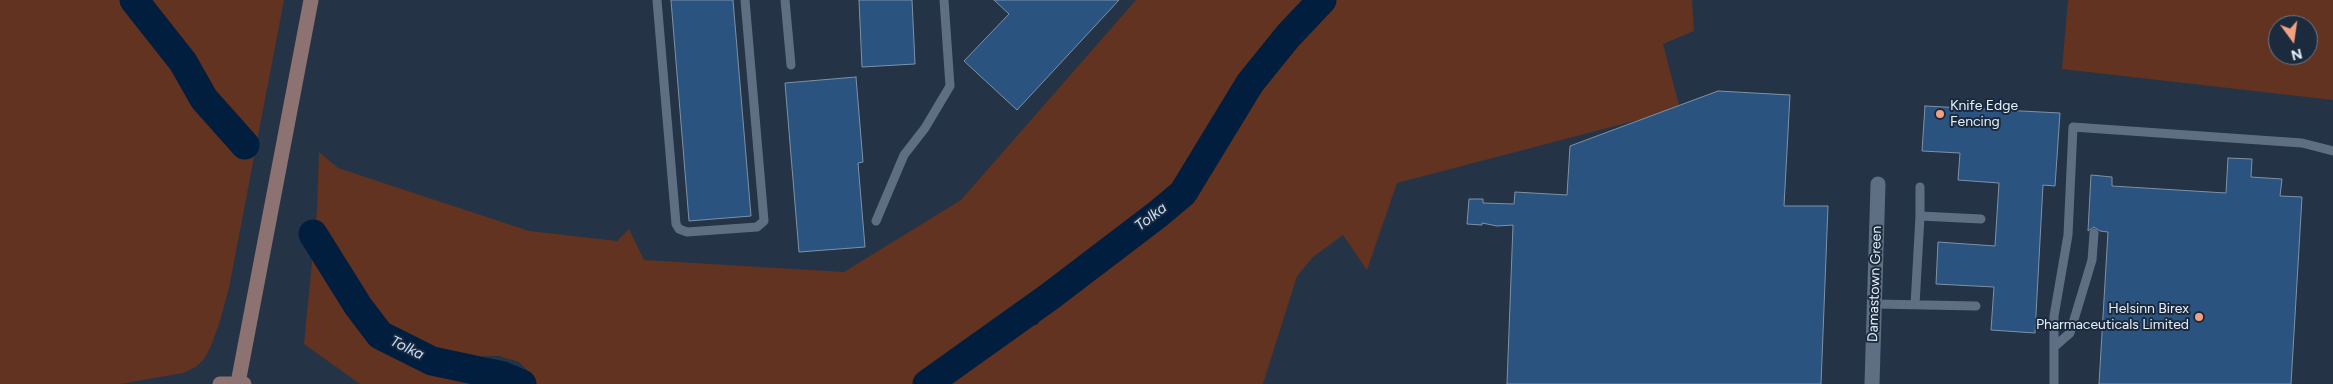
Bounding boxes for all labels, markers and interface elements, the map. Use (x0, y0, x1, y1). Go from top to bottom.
north arrow (2268, 15, 2318, 65)
text: N (2289, 45, 2304, 64)
place label: Knife Edge Fencing (1950, 98, 2018, 130)
marker: Knife Edge Fencing (1934, 108, 1946, 120)
water label: Tolka (1132, 199, 1170, 235)
street label: Damastown Green (1865, 226, 1885, 342)
place label: Helsinn Birex Pharmaceuticals Limited (2036, 301, 2189, 334)
marker: Helsinn Birex Pharmaceuticals Limited (2193, 311, 2205, 323)
water label: Tolka (387, 332, 427, 364)

